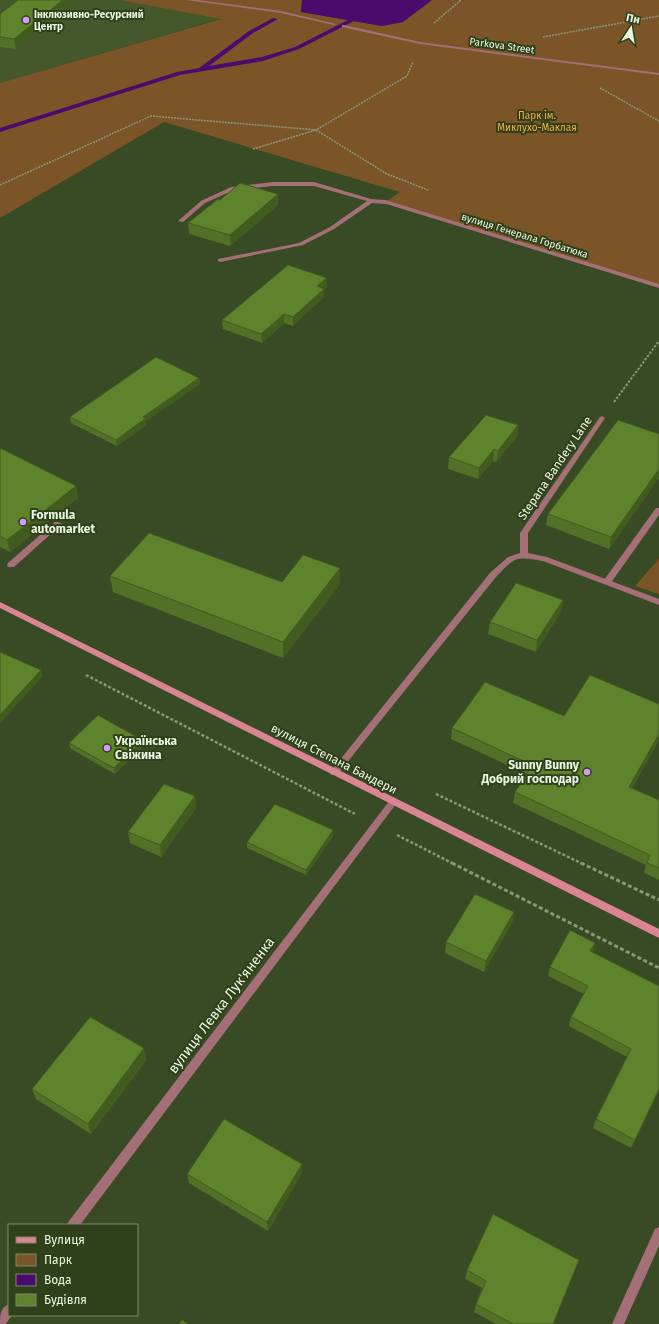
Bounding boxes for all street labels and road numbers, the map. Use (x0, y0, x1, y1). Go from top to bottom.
street label: Parkova Street (469, 35, 535, 57)
street label: вулиця Генерала Горбатюка (460, 211, 589, 261)
street label: Stepana Bandery Lane (515, 414, 595, 522)
street label: вулиця Степана Бандери (269, 721, 399, 797)
street label: вулиця Левка Лук'яненка (165, 934, 278, 1077)

